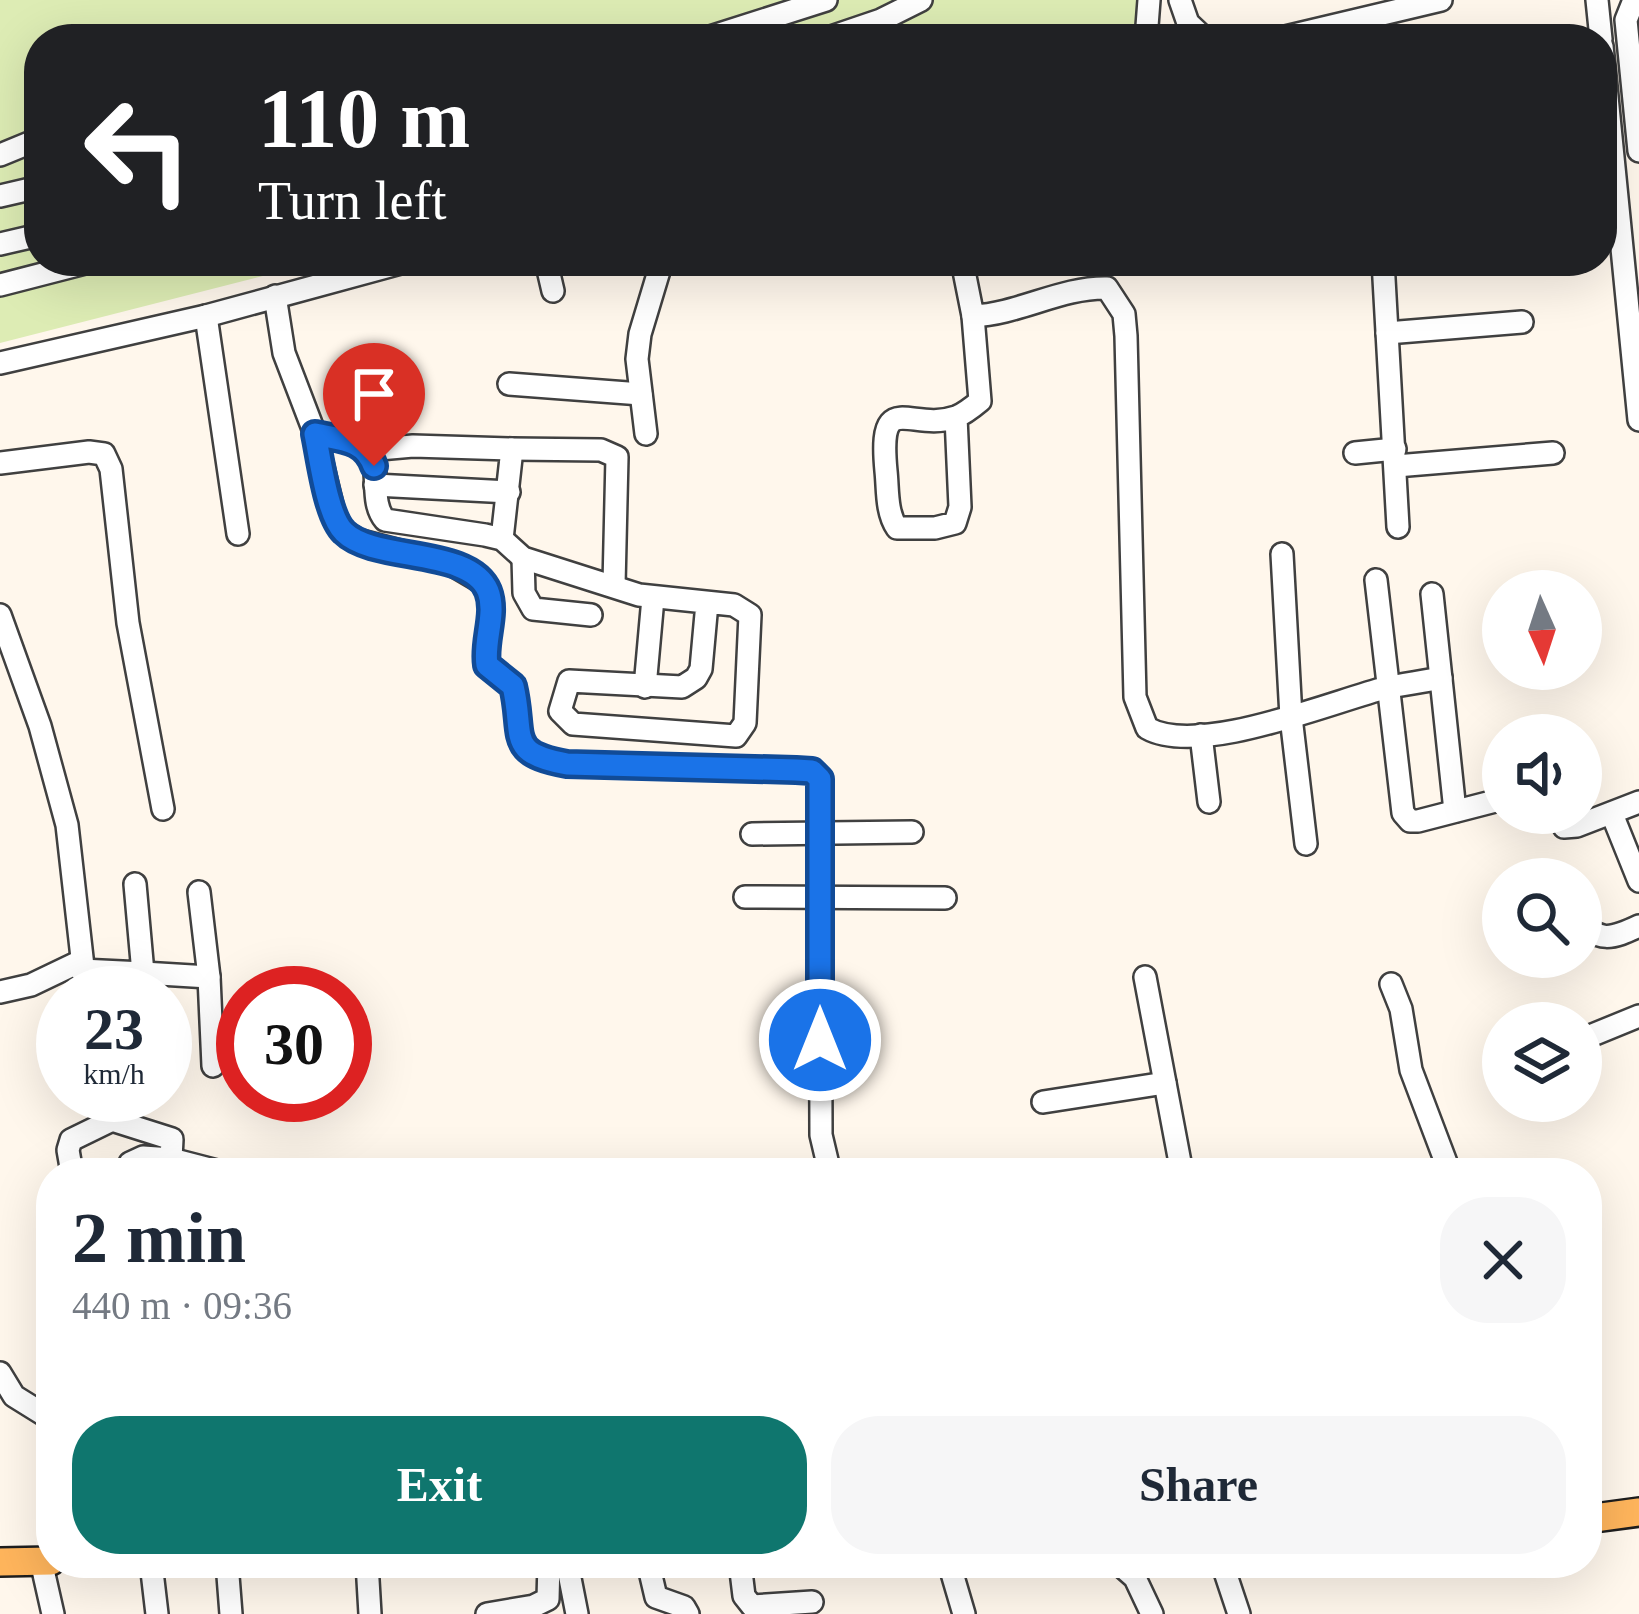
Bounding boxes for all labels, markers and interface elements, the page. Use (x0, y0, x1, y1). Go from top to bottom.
icon: left (60, 72, 216, 228)
text: 110 m (258, 72, 470, 165)
text: Turn left (258, 171, 447, 231)
pin (323, 343, 425, 466)
icon: arrive (341, 361, 407, 427)
north arrow (1482, 570, 1602, 690)
map controls (1482, 570, 1602, 1122)
button: sound (1482, 714, 1602, 834)
button: search (1482, 858, 1602, 978)
speed limit sign: 30 (216, 966, 372, 1122)
position arrow (757, 977, 883, 1103)
text: 23 (84, 996, 144, 1062)
button: layers (1482, 1002, 1602, 1122)
text: km/h (83, 1057, 145, 1090)
button: close (1440, 1197, 1566, 1323)
text: 2 min (72, 1198, 246, 1278)
text: 440 m · 09:36 (72, 1284, 292, 1327)
button: Exit (72, 1416, 807, 1554)
button: Share (831, 1416, 1566, 1554)

